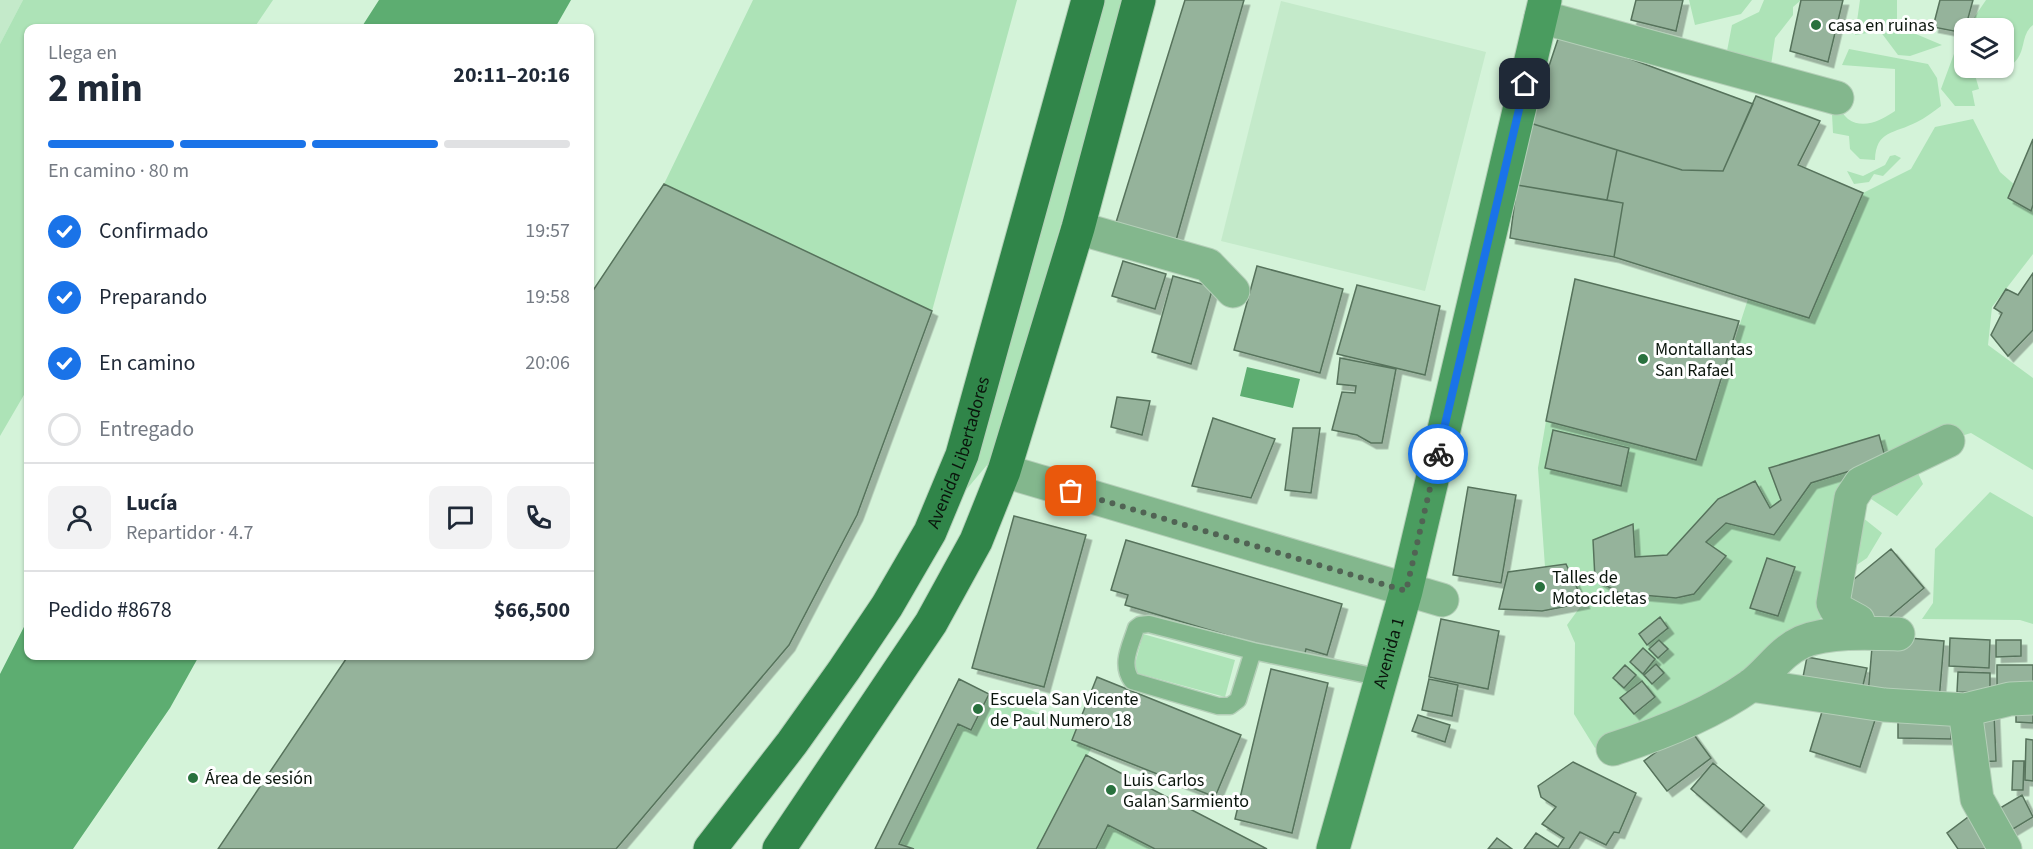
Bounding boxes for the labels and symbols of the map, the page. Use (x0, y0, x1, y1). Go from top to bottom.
place label: casa en ruinas (1828, 13, 1935, 38)
marker: casa en ruinas (1809, 18, 1823, 32)
pin (1499, 58, 1550, 109)
place label: Montallantas San Rafael (1655, 337, 1753, 383)
marker: Montallantas San Rafael (1636, 352, 1650, 366)
street label: Avenida Libertadores (921, 374, 996, 532)
courier (1408, 424, 1468, 484)
pin (1045, 465, 1096, 516)
place label: Talles de Motocicletas (1552, 565, 1647, 611)
marker: Talles de Motocicletas (1533, 580, 1547, 594)
street label: Avenida 1 (1367, 614, 1411, 691)
place label: Escuela San Vicente de Paul Numero 18 (990, 687, 1138, 733)
marker: Escuela San Vicente de Paul Numero 18 (971, 702, 985, 716)
place label: Área de sesión (205, 766, 313, 791)
place label: Luis Carlos Galan Sarmiento (1123, 768, 1249, 814)
marker: Área de sesión (186, 771, 200, 785)
marker: Luis Carlos Galan Sarmiento (1104, 783, 1118, 797)

